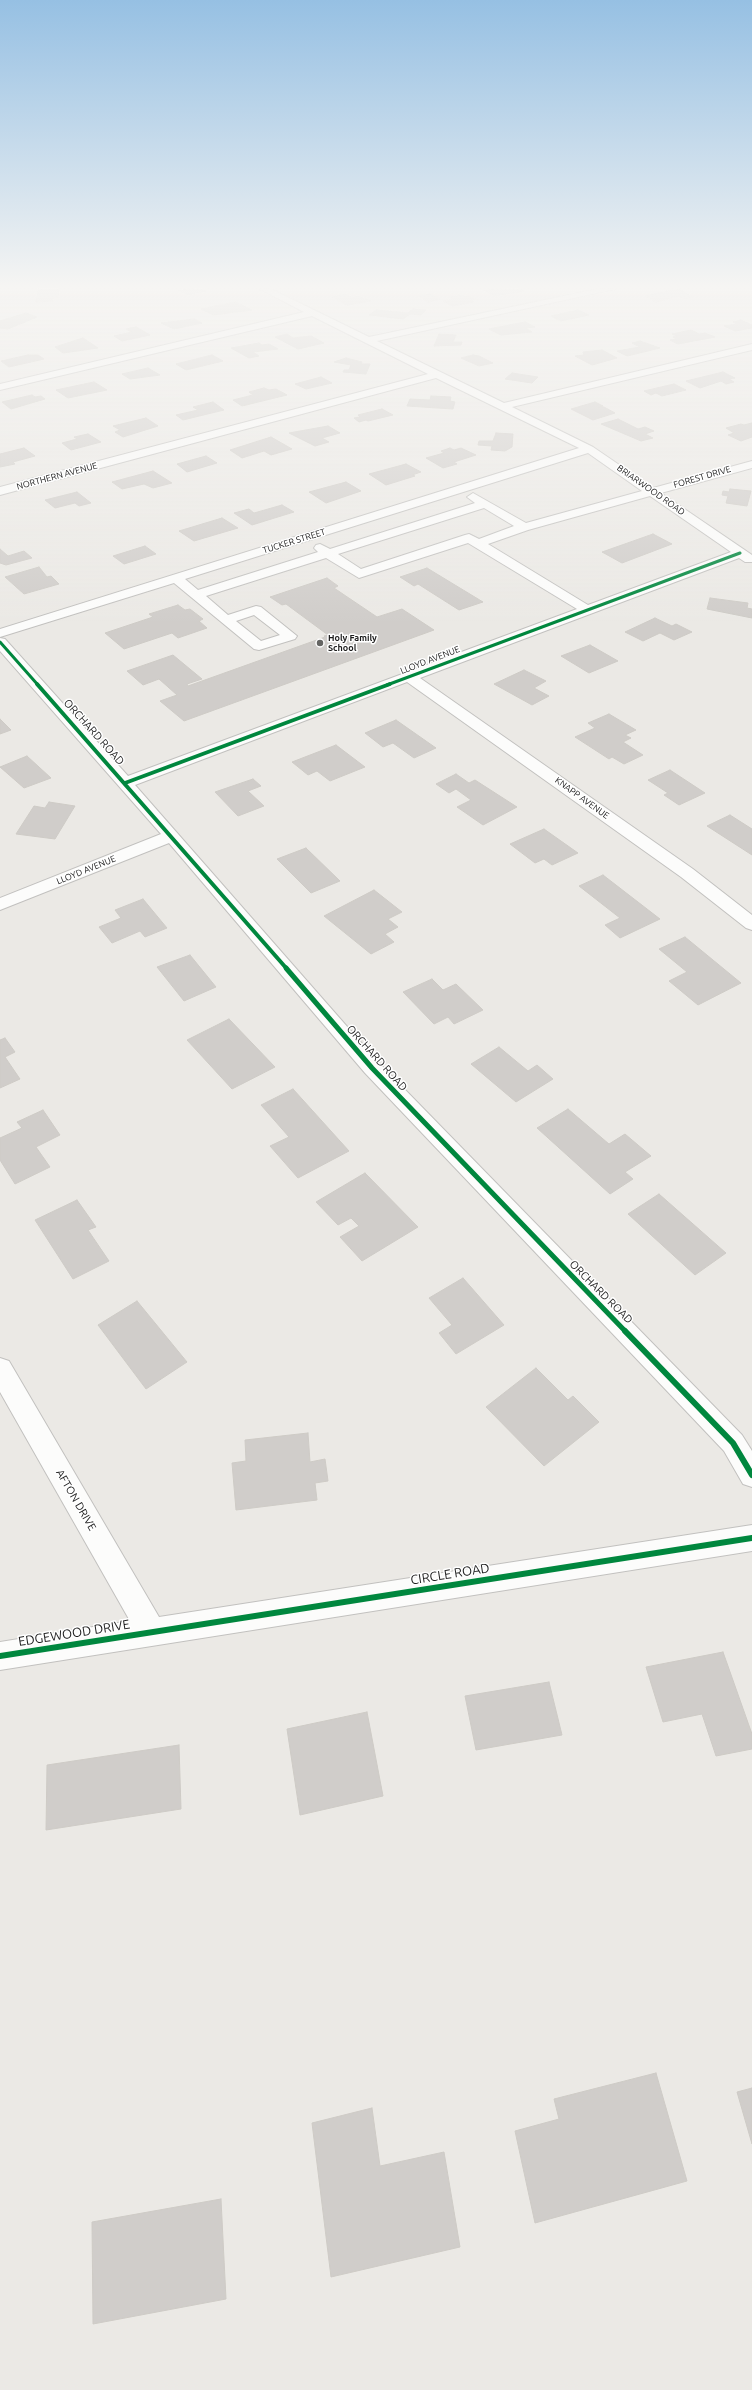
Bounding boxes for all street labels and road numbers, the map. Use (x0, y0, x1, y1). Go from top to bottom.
street label: NORTHERN AVENUE (15, 460, 99, 492)
street label: BRIARWOOD ROAD (615, 462, 687, 518)
street label: FOREST DRIVE (672, 464, 732, 490)
street label: TUCKER STREET (261, 526, 327, 556)
street label: LLOYD AVENUE (399, 644, 461, 676)
street label: ORCHARD ROAD (61, 696, 127, 768)
street label: KNAPP AVENUE (553, 775, 611, 821)
street label: LLOYD AVENUE (55, 853, 117, 887)
street label: ORCHARD ROAD (344, 1022, 410, 1094)
street label: ORCHARD ROAD (567, 1258, 635, 1326)
street label: AFTON DRIVE (53, 1467, 99, 1533)
street label: CIRCLE ROAD (409, 1560, 491, 1588)
street label: EDGEWOOD DRIVE (17, 1616, 131, 1650)

